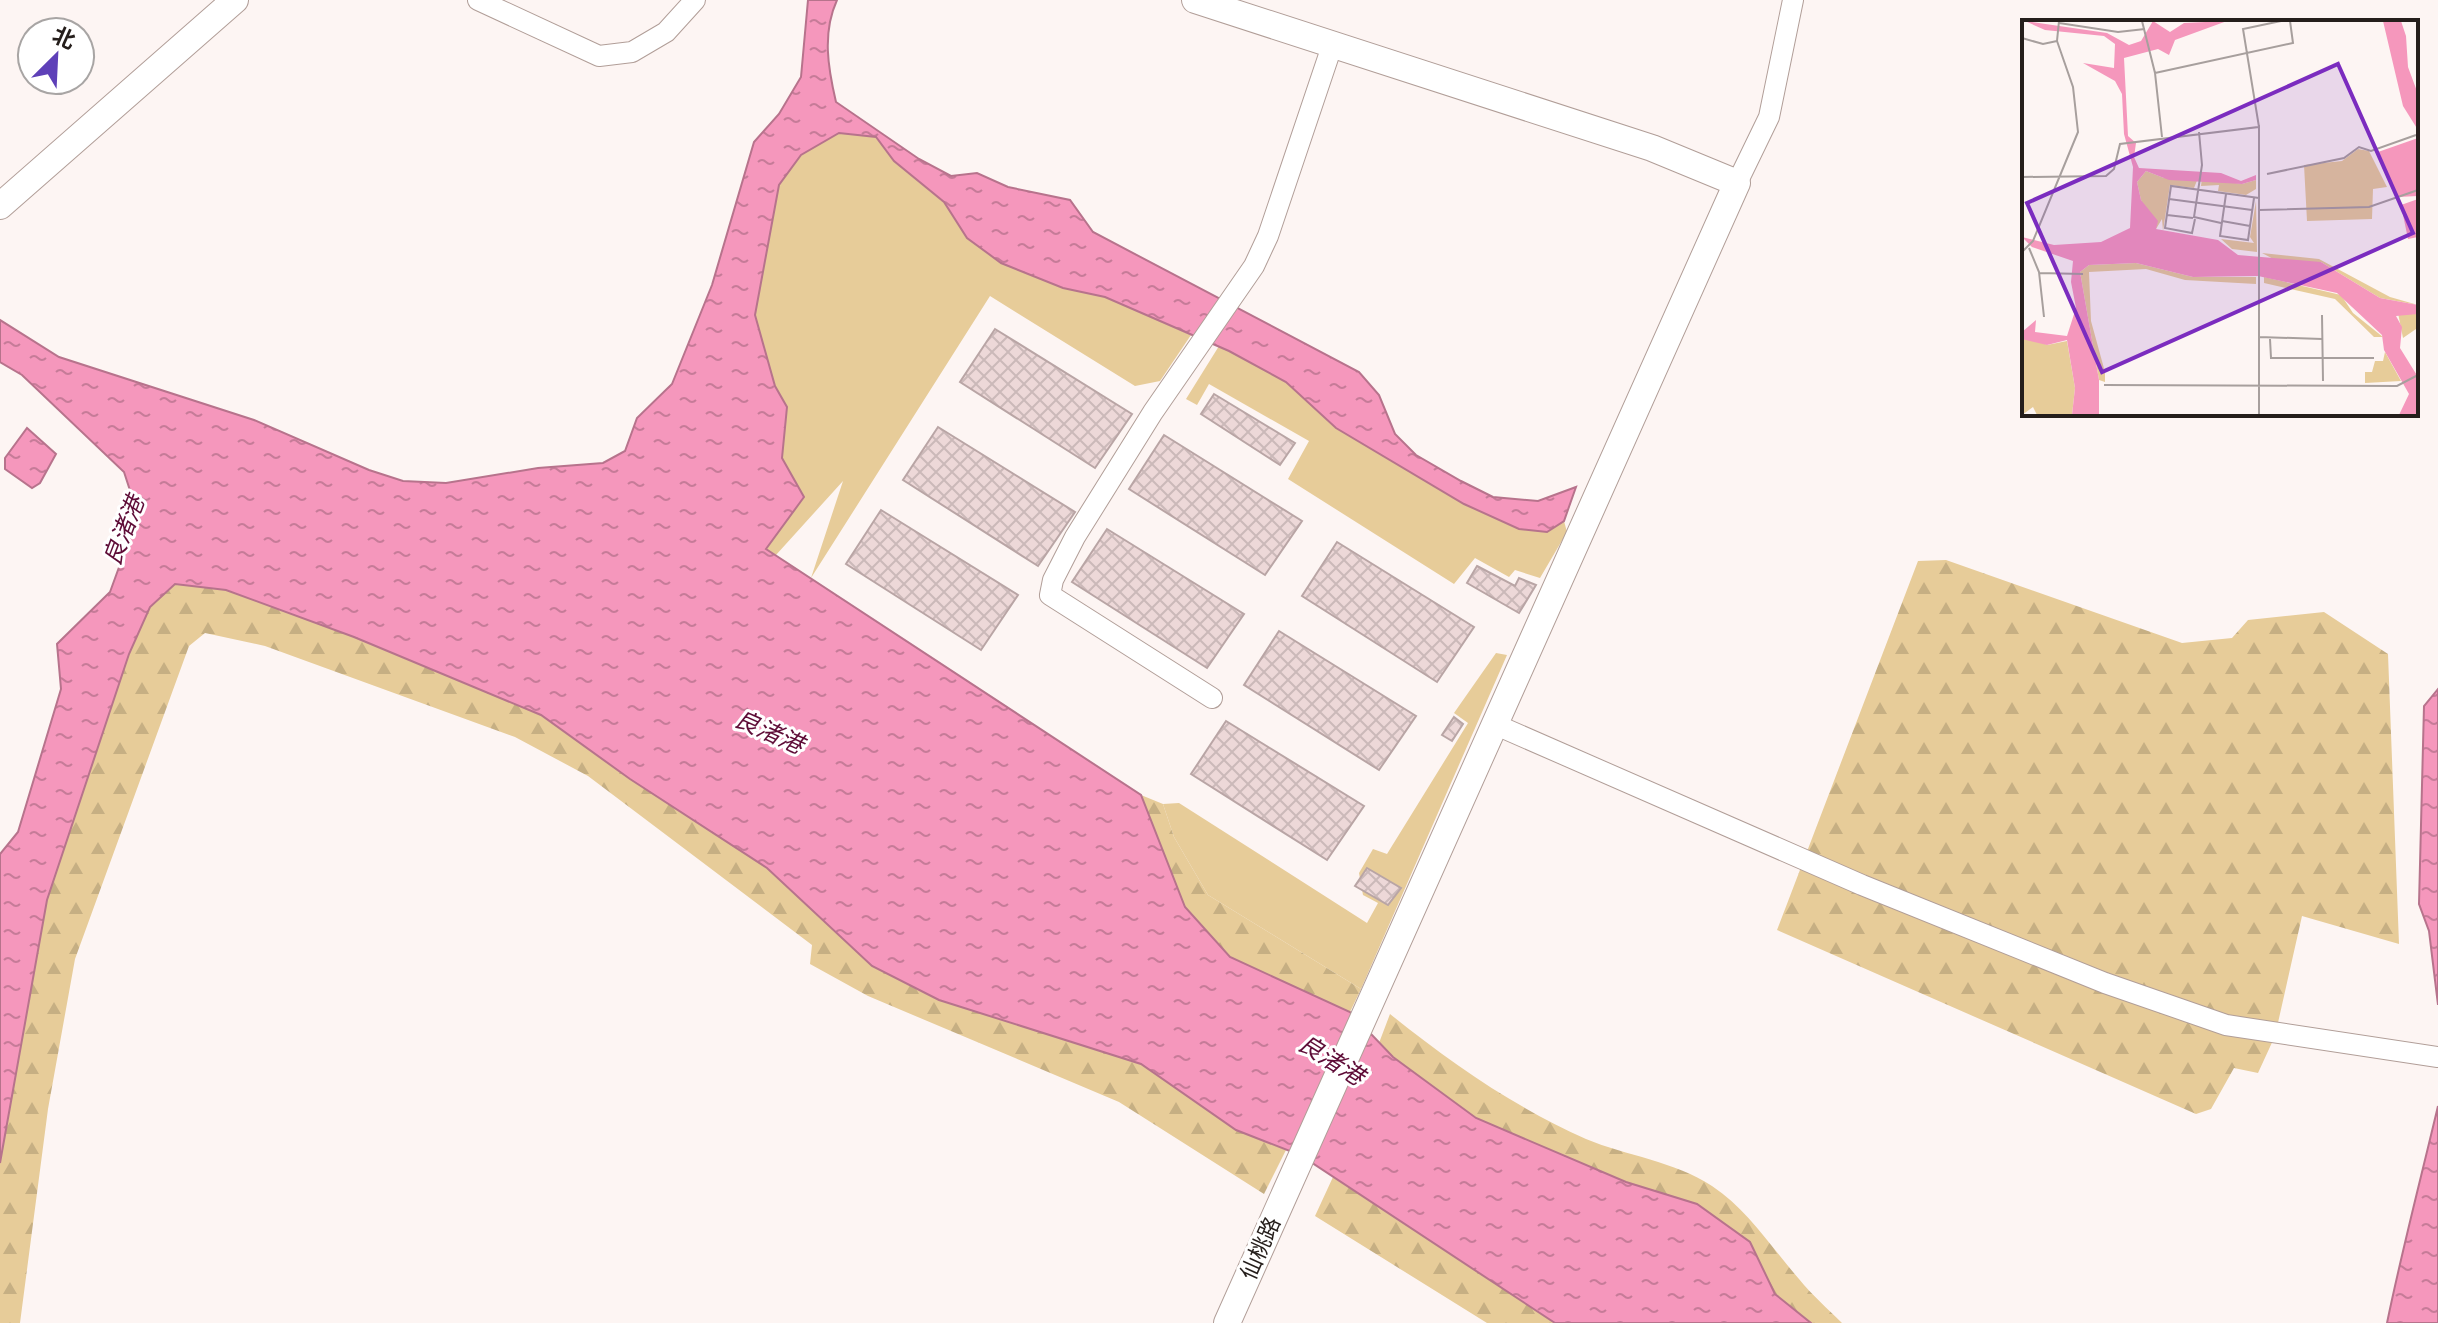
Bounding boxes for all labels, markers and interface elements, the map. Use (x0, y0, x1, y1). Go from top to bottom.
north arrow (16, 16, 96, 96)
text: 北 (48, 20, 80, 55)
inset map (2022, 20, 2418, 416)
water label: 良渚港 (95, 488, 152, 570)
water label: 良渚港 (730, 702, 812, 762)
water label: 良渚港 (1293, 1027, 1373, 1093)
street label: 仙桃路 (1233, 1212, 1286, 1284)

